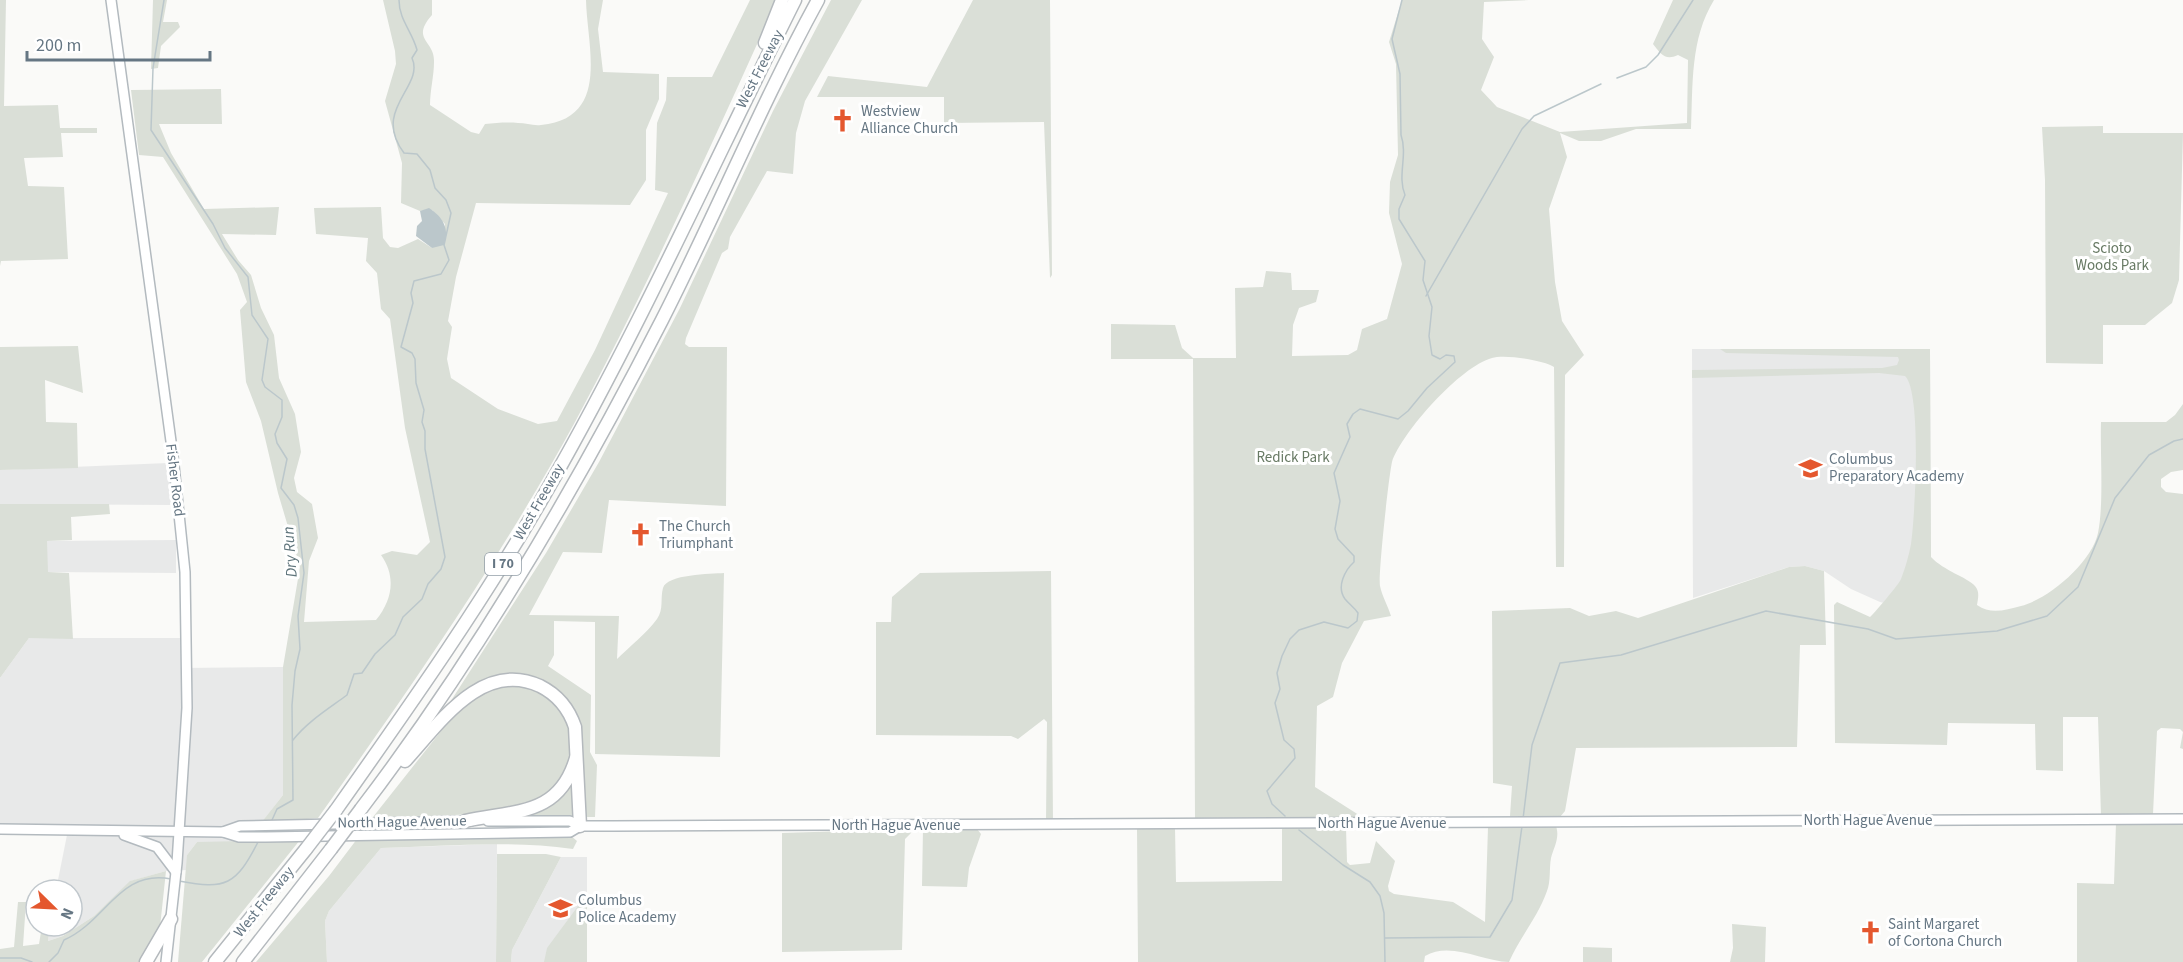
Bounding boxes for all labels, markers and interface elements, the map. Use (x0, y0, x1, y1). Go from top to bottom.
scale bar (27, 24, 210, 62)
street label: West Freeway (731, 26, 789, 112)
text: 200 m (36, 33, 81, 58)
place label: Westview Alliance Church (861, 101, 958, 139)
church icon: Westview Alliance Church (830, 107, 856, 133)
park label: Scioto Woods Park (2075, 238, 2149, 276)
street label: Fisher Road (160, 442, 190, 518)
park label: Redick Park (1256, 447, 1330, 468)
place label: Columbus Preparatory Academy (1829, 449, 1964, 487)
school or university icon: Columbus Preparatory Academy (1798, 455, 1824, 481)
street label: West Freeway (509, 460, 569, 544)
place label: The Church Triumphant (659, 516, 733, 554)
church icon: The Church Triumphant (628, 522, 654, 548)
water label: Dry Run (277, 526, 303, 578)
road number: I 70 (485, 553, 521, 575)
street label: North Hague Avenue (337, 810, 467, 834)
street label: North Hague Avenue (1803, 810, 1933, 831)
street label: North Hague Avenue (1317, 813, 1447, 834)
street label: North Hague Avenue (831, 815, 961, 836)
street label: West Freeway (229, 862, 299, 942)
north arrow (24, 878, 84, 938)
place label: Columbus Police Academy (578, 890, 676, 928)
school or university icon: Columbus Police Academy (547, 896, 573, 922)
text: N (55, 904, 79, 923)
place label: Saint Margaret of Cortona Church (1888, 914, 2002, 952)
church icon: Saint Margaret of Cortona Church (1857, 920, 1883, 946)

